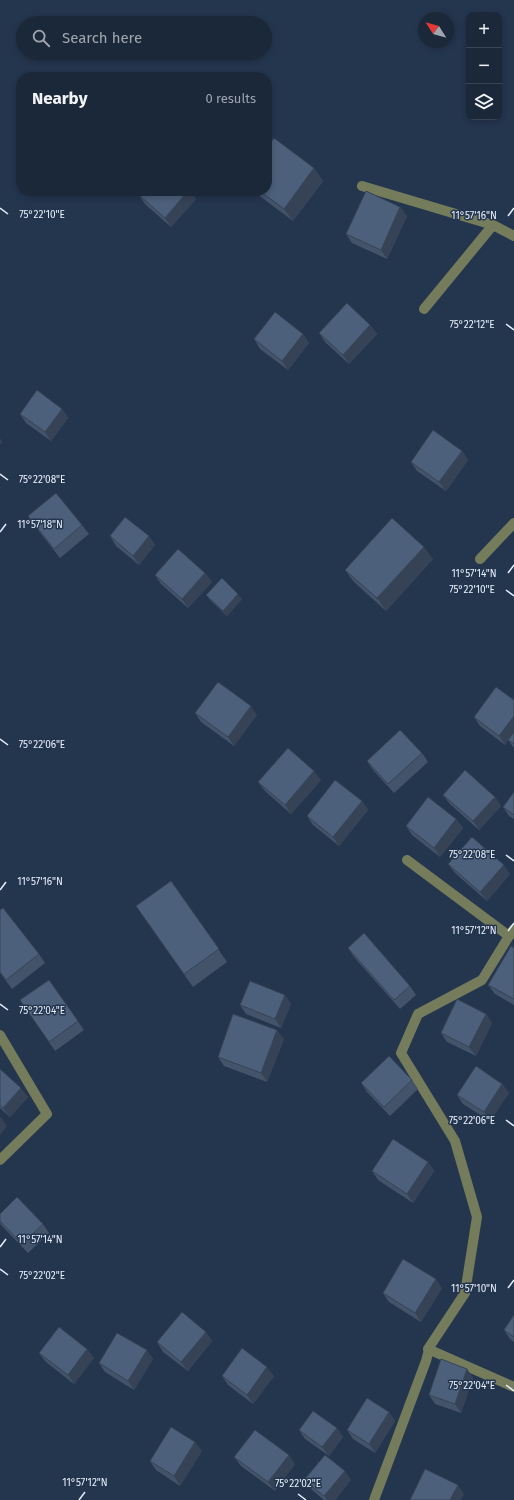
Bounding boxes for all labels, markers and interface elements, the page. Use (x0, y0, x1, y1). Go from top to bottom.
north arrow (418, 12, 454, 48)
map controls (466, 12, 502, 120)
button: + (466, 12, 502, 48)
search box (16, 16, 272, 60)
icon: search (30, 27, 52, 49)
text: Search here (62, 29, 142, 47)
button: − (466, 48, 502, 84)
button: layers (466, 84, 502, 120)
text: Nearby (32, 88, 87, 109)
text: 0 results (205, 91, 256, 106)
text: 75°22'10"E (19, 209, 65, 221)
text: 11°57'16"N (451, 210, 497, 222)
text: 75°22'12"E (449, 319, 495, 331)
text: 75°22'08"E (19, 474, 65, 486)
text: 11°57'18"N (17, 519, 63, 531)
text: 11°57'14"N (451, 568, 497, 580)
text: 75°22'10"E (449, 584, 495, 596)
text: 75°22'06"E (19, 739, 65, 751)
text: 75°22'08"E (449, 849, 495, 861)
text: 11°57'16"N (17, 876, 63, 888)
text: 11°57'12"N (451, 925, 497, 937)
text: 75°22'04"E (19, 1005, 65, 1017)
text: 75°22'06"E (449, 1115, 495, 1127)
text: 11°57'14"N (17, 1234, 63, 1246)
text: 75°22'02"E (19, 1270, 65, 1282)
text: 11°57'10"N (451, 1283, 497, 1295)
text: 75°22'04"E (449, 1380, 495, 1392)
text: 11°57'12"N (62, 1477, 108, 1489)
text: 75°22'02"E (275, 1478, 321, 1490)

